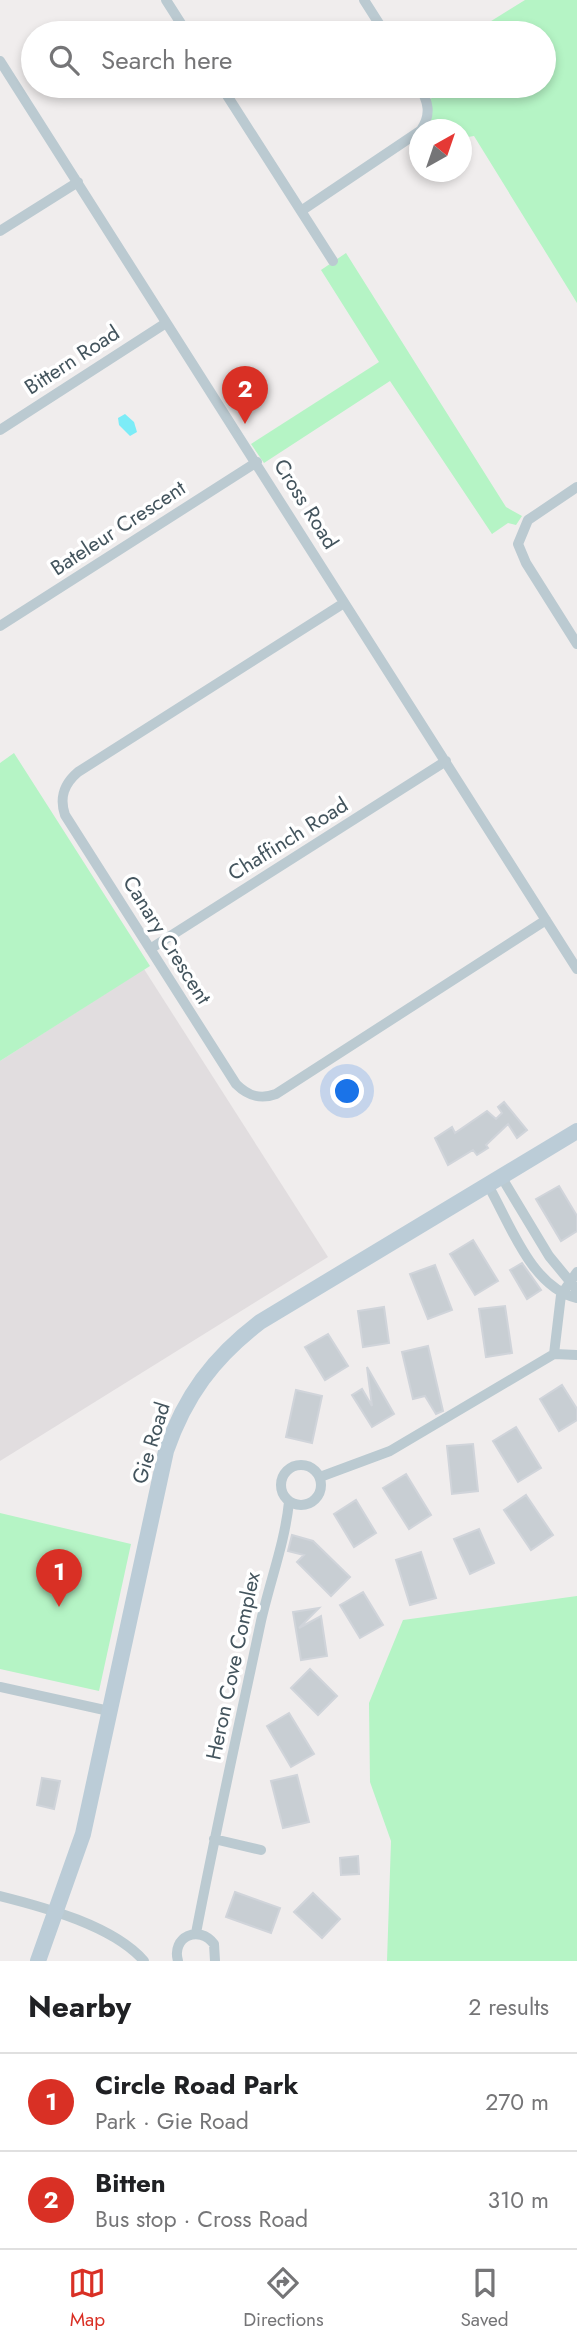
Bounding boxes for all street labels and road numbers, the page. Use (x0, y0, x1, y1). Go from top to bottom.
street label: Bittern Road (19, 318, 125, 402)
street label: Cross Road (266, 453, 346, 555)
street label: Bateleur Crescent (45, 473, 191, 583)
street label: Chaffinch Road (222, 790, 354, 888)
street label: Canary Crescent (115, 870, 219, 1010)
street label: Gie Road (124, 1398, 178, 1488)
street label: Heron Cove Complex (198, 1569, 268, 1763)

